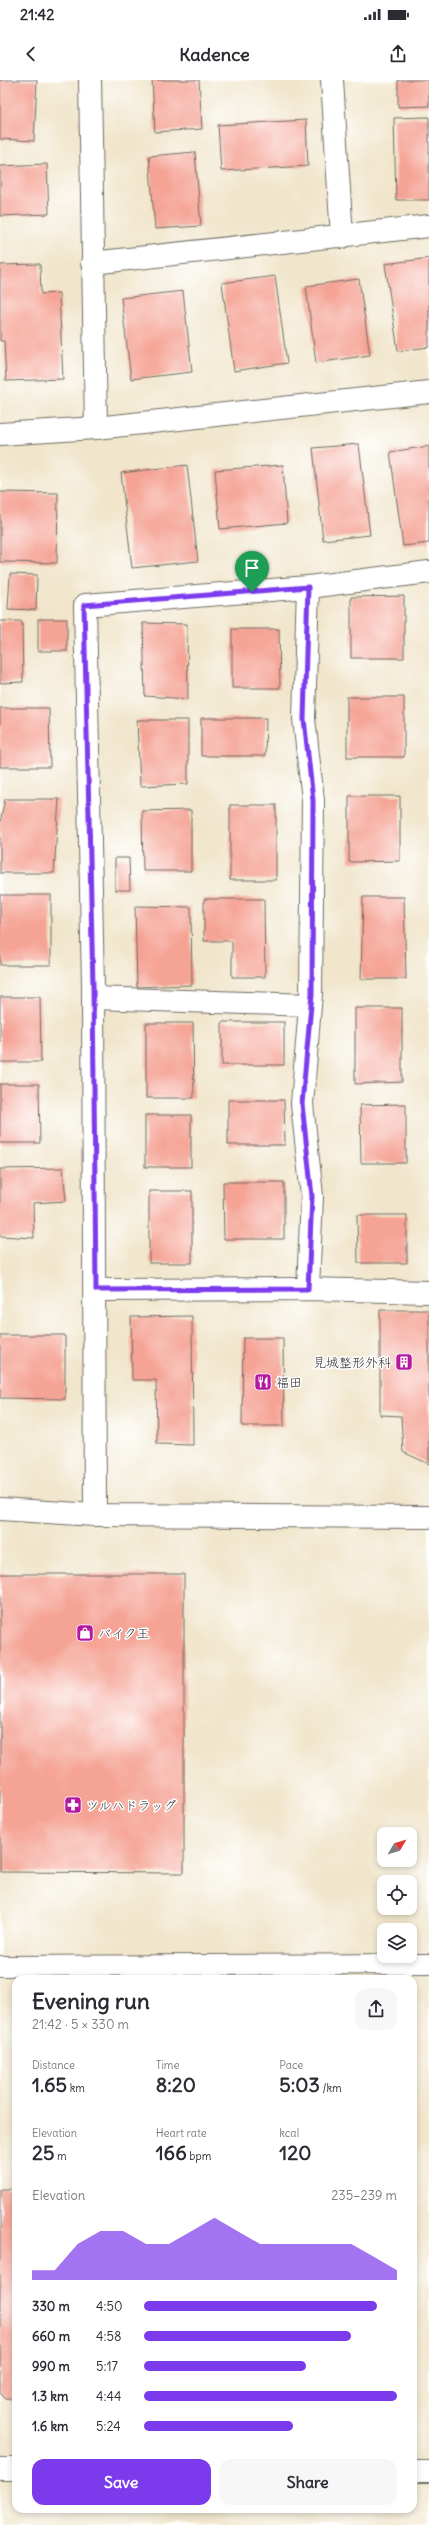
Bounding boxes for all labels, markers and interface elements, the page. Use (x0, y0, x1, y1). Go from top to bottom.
text: 21:42 (20, 5, 54, 24)
icon: back (20, 43, 42, 65)
text: Kadence (179, 43, 250, 66)
icon: share (387, 43, 409, 65)
pin (235, 551, 269, 592)
icon: arrive (241, 557, 263, 579)
building icon: 見城整形外科 (394, 1352, 414, 1372)
place label: 見城整形外科 (313, 1354, 391, 1371)
restaurant icon: 福田 (253, 1372, 273, 1392)
place label: 福田 (276, 1374, 302, 1391)
shop icon: バイク王 (75, 1623, 95, 1643)
place label: バイク王 (98, 1625, 149, 1642)
pharmacy icon: ツルハドラッグ (63, 1795, 83, 1815)
place label: ツルハドラッグ (86, 1797, 176, 1814)
north arrow (377, 1827, 417, 1867)
map controls (377, 1827, 417, 1963)
button: locate (377, 1875, 417, 1915)
button: layers (377, 1923, 417, 1963)
text: Evening run (32, 1987, 150, 2015)
button: share (355, 1988, 397, 2030)
text: 21:42 · 5 × 330 m (32, 2016, 129, 2033)
text: Distance (32, 2058, 75, 2072)
text: Time (156, 2058, 179, 2072)
text: Pace (279, 2058, 303, 2072)
text: 1.65 (32, 2072, 67, 2097)
text: 8:20 (156, 2072, 196, 2097)
text: 5:03 (279, 2072, 320, 2097)
text: km (67, 2081, 85, 2095)
text: /km (320, 2081, 342, 2095)
text: Elevation (32, 2126, 77, 2140)
text: Heart rate (156, 2126, 207, 2140)
text: kcal (279, 2126, 299, 2140)
text: 25 (32, 2140, 54, 2165)
text: 166 (156, 2140, 187, 2165)
text: 120 (279, 2140, 311, 2165)
text: m (54, 2149, 67, 2163)
text: bpm (187, 2149, 211, 2163)
text: Elevation (32, 2187, 85, 2204)
text: 235–239 m (331, 2187, 397, 2204)
text: 330 m (32, 2298, 70, 2315)
text: 4:50 (96, 2298, 122, 2315)
text: 660 m (32, 2328, 70, 2345)
text: 4:58 (96, 2328, 121, 2345)
text: 990 m (32, 2358, 70, 2375)
text: 5:17 (96, 2358, 118, 2375)
text: 1.3 km (32, 2388, 68, 2405)
text: 4:44 (96, 2388, 121, 2405)
text: 1.6 km (32, 2418, 68, 2435)
text: 5:24 (96, 2418, 121, 2435)
button: Save (32, 2459, 211, 2505)
button: Share (219, 2459, 397, 2505)

